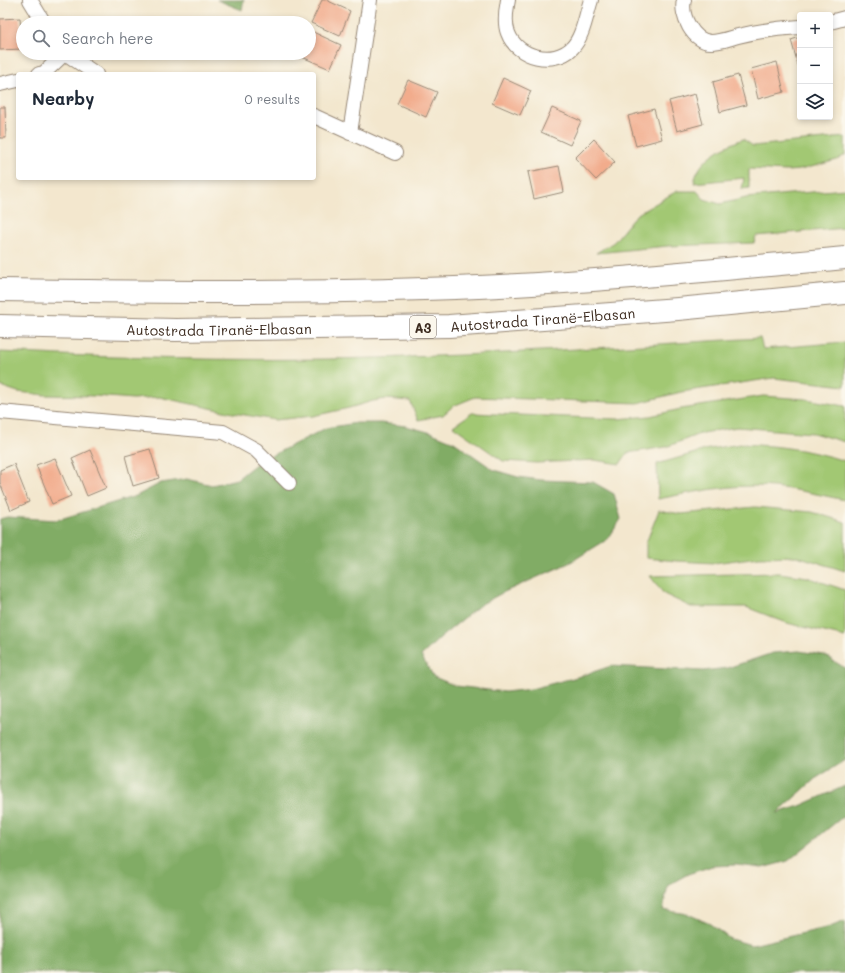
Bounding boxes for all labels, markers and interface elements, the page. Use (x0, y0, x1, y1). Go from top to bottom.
map controls (797, 12, 833, 120)
button: + (797, 12, 833, 48)
search box (16, 16, 316, 60)
icon: search (30, 27, 52, 49)
text: Search here (62, 28, 153, 48)
button: − (797, 48, 833, 84)
button: layers (797, 84, 833, 120)
text: Nearby (32, 87, 94, 109)
text: 0 results (245, 90, 300, 107)
street label: Autostrada Tiranë-Elbasan (449, 303, 636, 335)
road number: A3 (410, 316, 436, 338)
street label: Autostrada Tiranë-Elbasan (126, 319, 312, 340)

